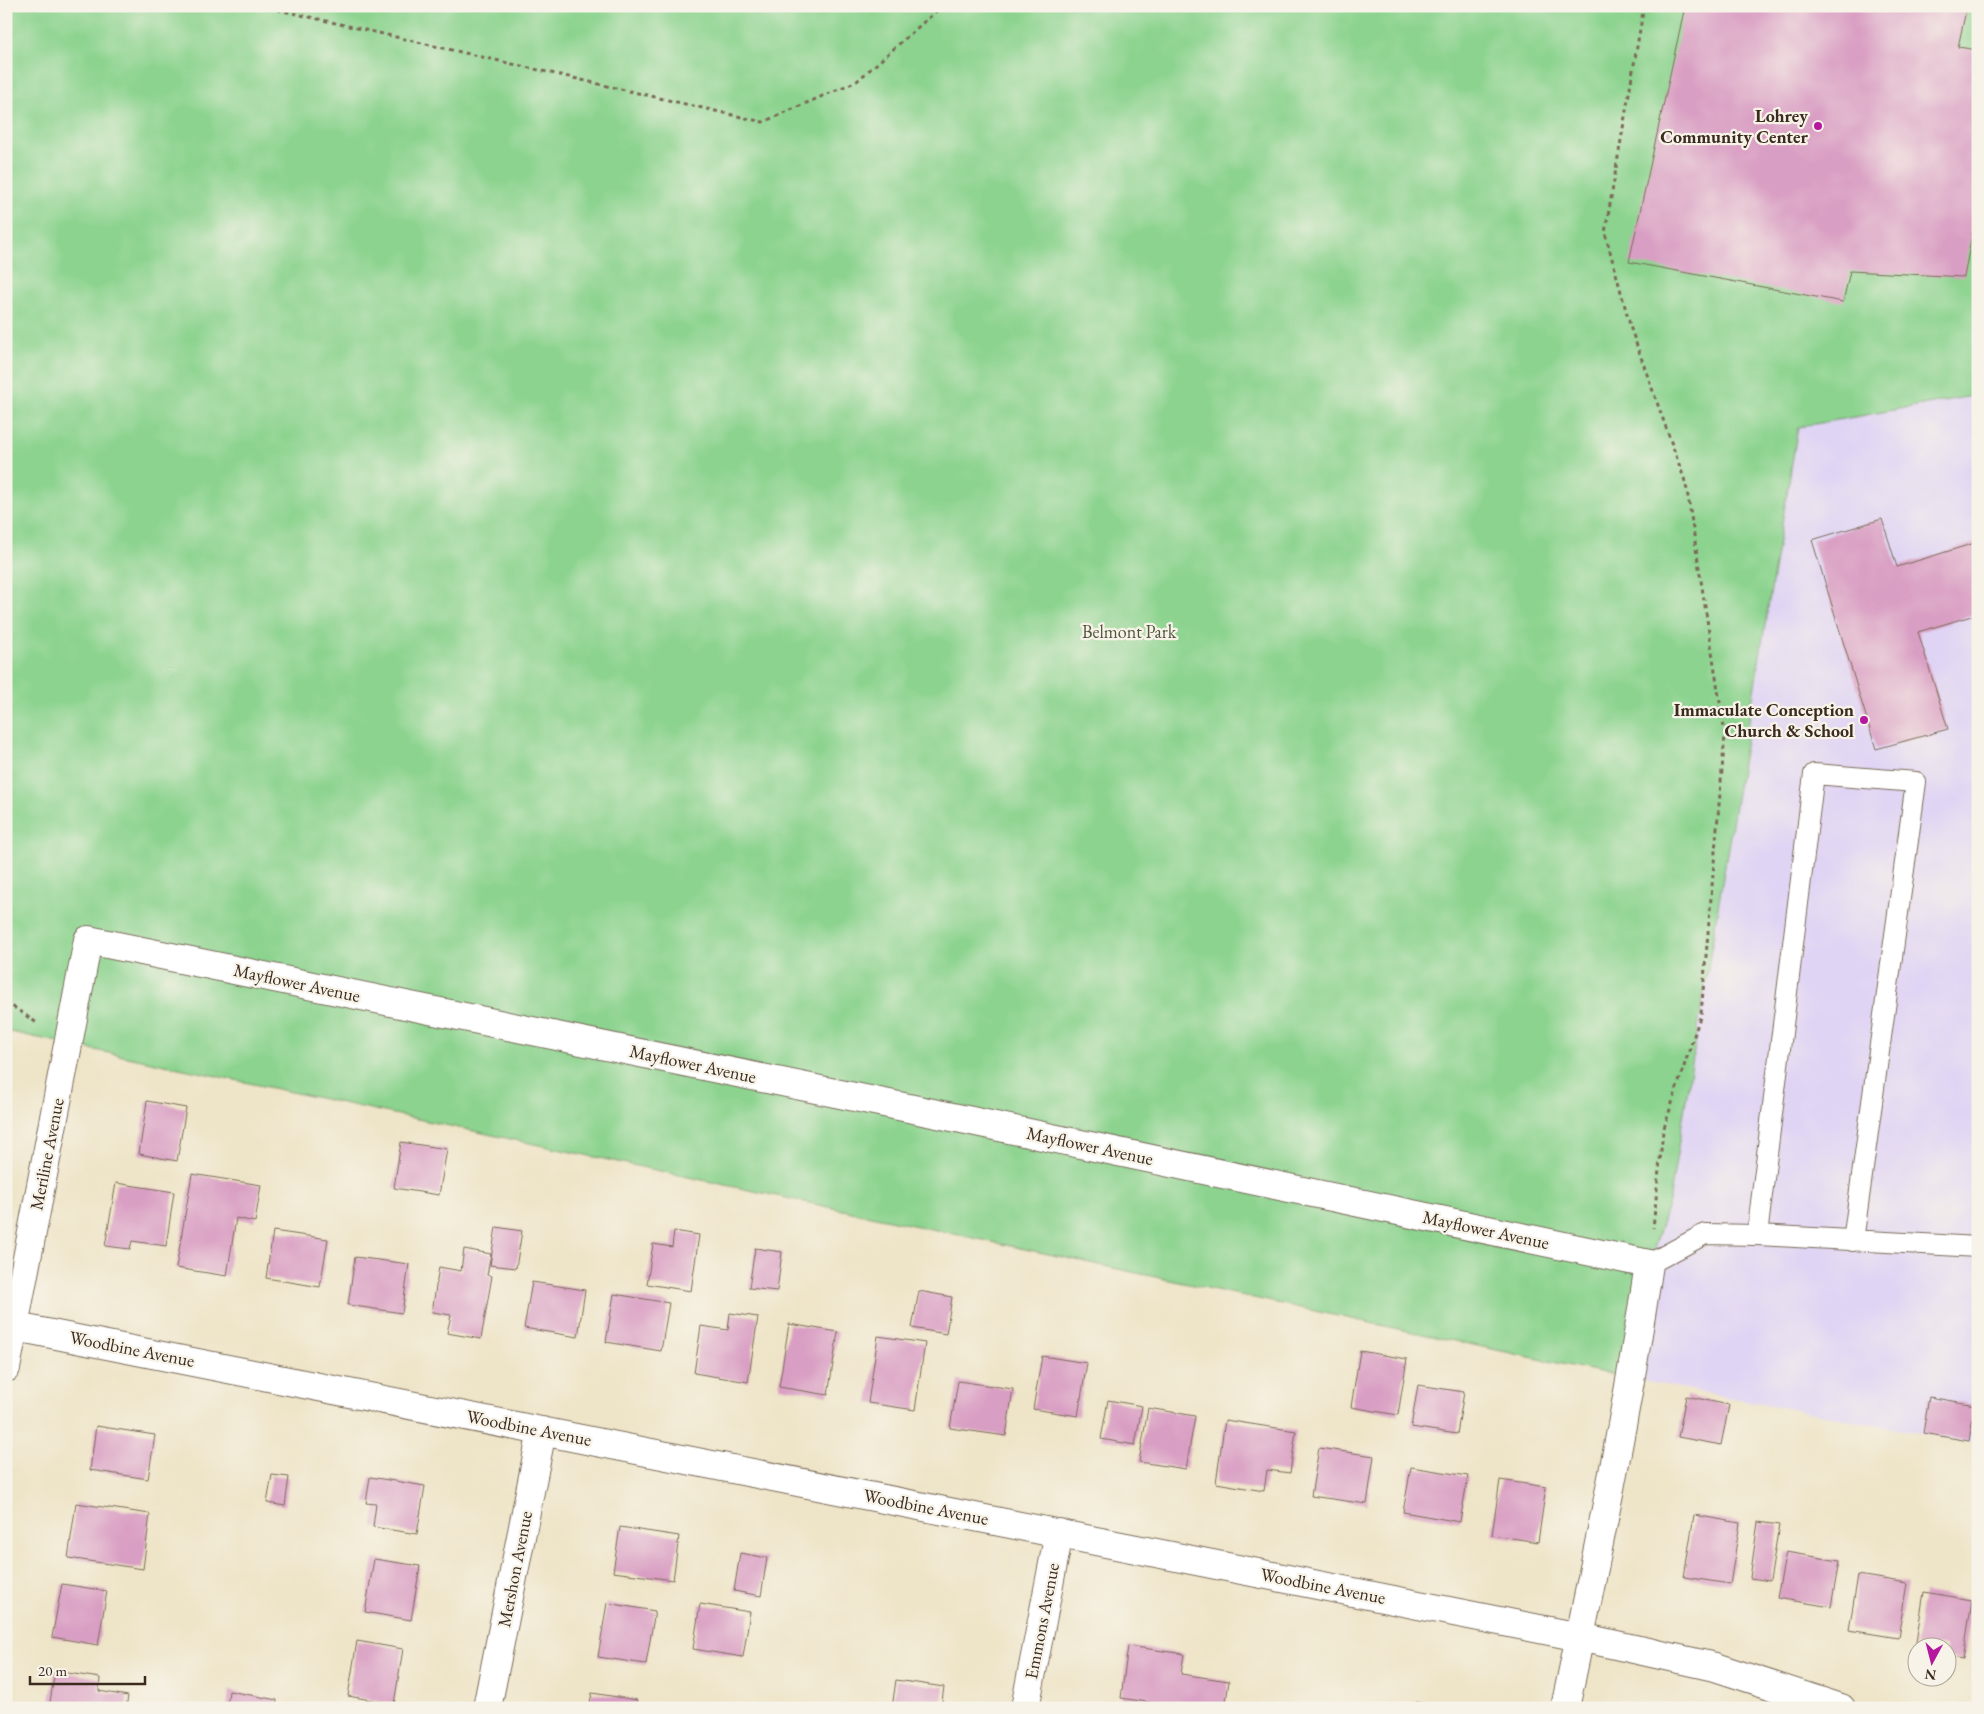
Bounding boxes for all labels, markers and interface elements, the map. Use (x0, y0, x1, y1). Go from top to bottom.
place label: Lohrey Community Center (1660, 104, 1809, 148)
marker: Lohrey Community Center (1812, 120, 1824, 132)
park label: Belmont Park (1082, 620, 1177, 643)
place label: Immaculate Conception Church & School (1674, 698, 1854, 742)
marker: Immaculate Conception Church & School (1858, 714, 1870, 726)
street label: Mayflower Avenue (232, 958, 362, 1007)
street label: Mayflower Avenue (628, 1039, 758, 1088)
street label: Meriline Avenue (24, 1096, 69, 1212)
street label: Mayflower Avenue (1025, 1121, 1155, 1170)
street label: Mayflower Avenue (1421, 1205, 1551, 1254)
street label: Woodbine Avenue (68, 1325, 197, 1372)
street label: Woodbine Avenue (465, 1404, 594, 1451)
street label: Woodbine Avenue (862, 1483, 991, 1530)
street label: Mershon Avenue (492, 1509, 537, 1629)
street label: Emmons Avenue (1019, 1561, 1064, 1681)
street label: Woodbine Avenue (1259, 1562, 1388, 1609)
north arrow (1906, 1636, 1956, 1686)
scale bar (30, 1654, 145, 1686)
text: 20 m (38, 1661, 67, 1680)
text: N (1923, 1665, 1937, 1685)

